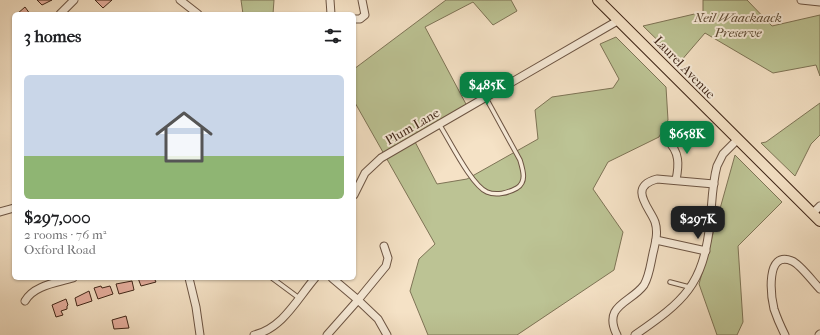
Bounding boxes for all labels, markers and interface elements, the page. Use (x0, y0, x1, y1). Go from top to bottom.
park label: Neil Waackaack Preserve (693, 10, 782, 40)
icon: filters (322, 25, 344, 47)
text: 3 homes (24, 26, 81, 46)
street label: Laurel Avenue (651, 33, 719, 102)
pin: $485K (459, 72, 515, 106)
text: $485K (469, 77, 505, 92)
icon: home (148, 101, 220, 173)
street label: Plum Lane (382, 105, 443, 148)
pin: $658K (659, 121, 715, 155)
text: $658K (669, 126, 705, 141)
pin: $297K (670, 206, 726, 240)
text: $297,000 (24, 207, 91, 227)
text: $297K (680, 211, 716, 226)
text: 2 rooms · 76 m² (24, 227, 106, 242)
text: Oxford Road (24, 242, 96, 257)

